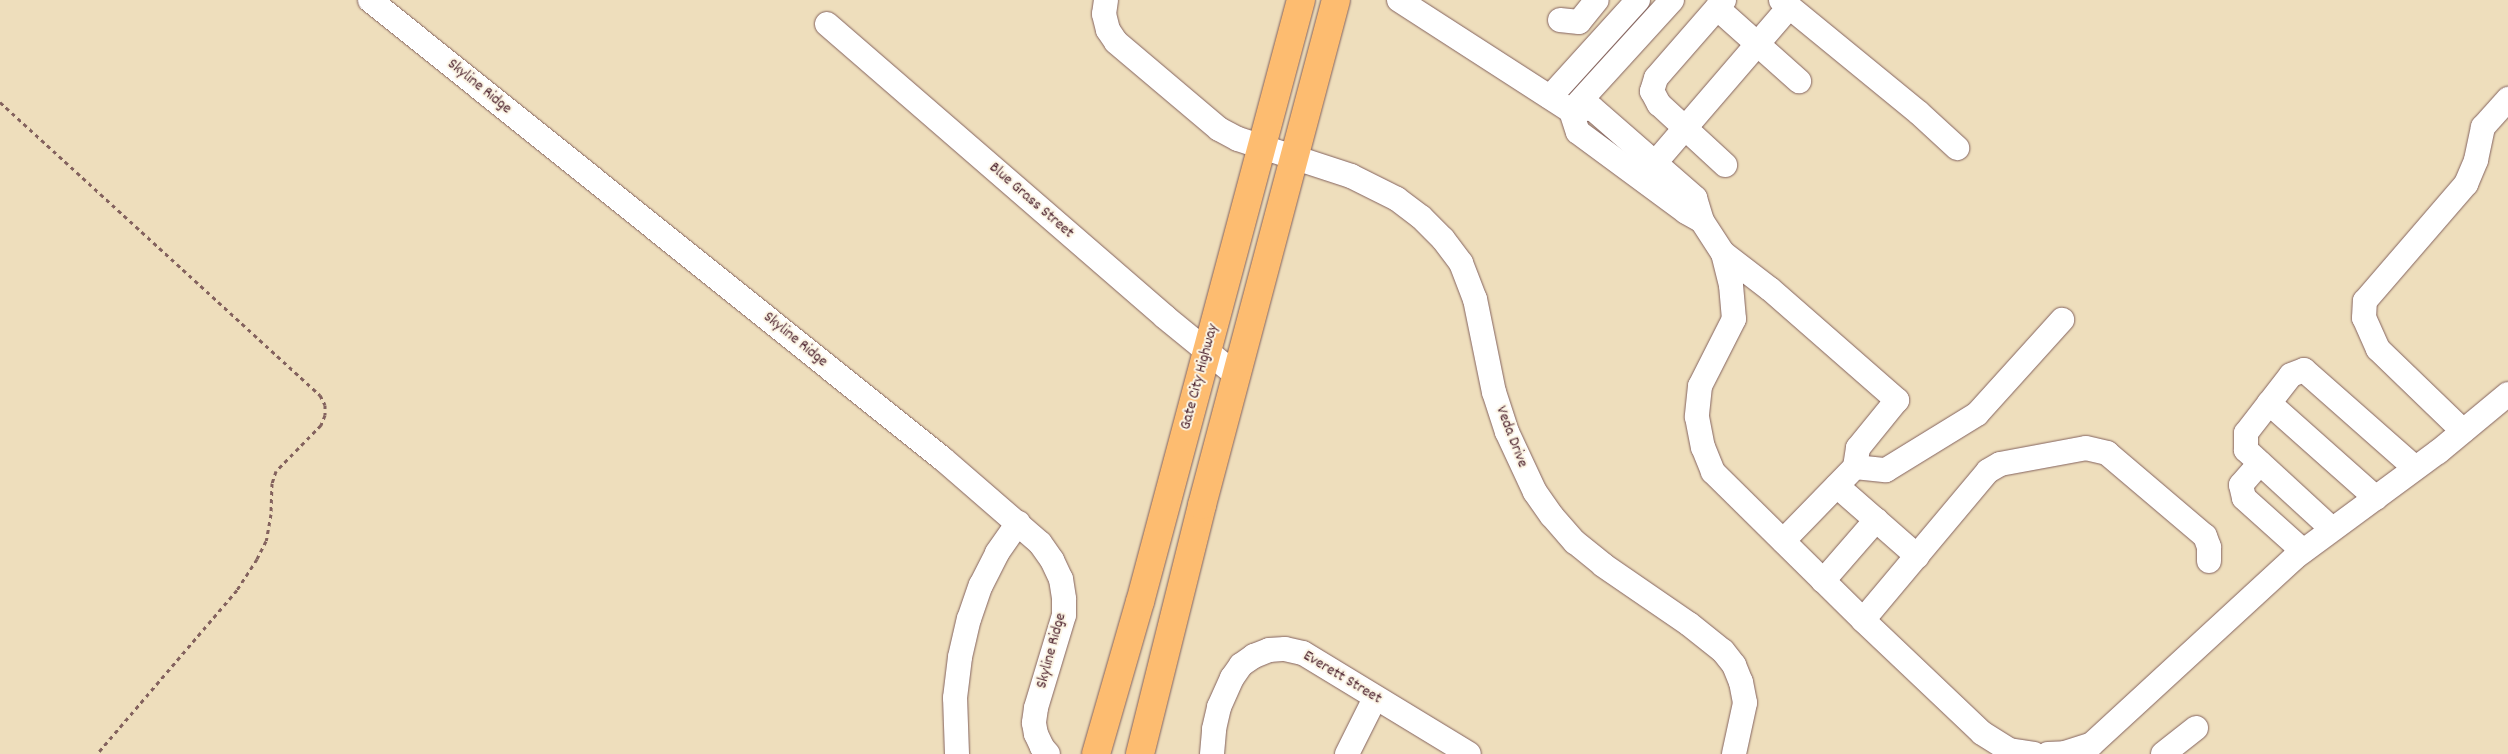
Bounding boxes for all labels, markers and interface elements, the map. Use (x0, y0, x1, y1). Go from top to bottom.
street label: Skyline Ridge (443, 55, 515, 119)
street label: Blue Grass Street (985, 159, 1077, 243)
street label: Skyline Ridge (759, 308, 831, 372)
street label: Gate City Highway (1177, 322, 1223, 432)
street label: Veda Drive (1491, 404, 1531, 470)
street label: Skyline Ridge (1033, 611, 1071, 691)
street label: Everett Street (1299, 647, 1385, 709)

